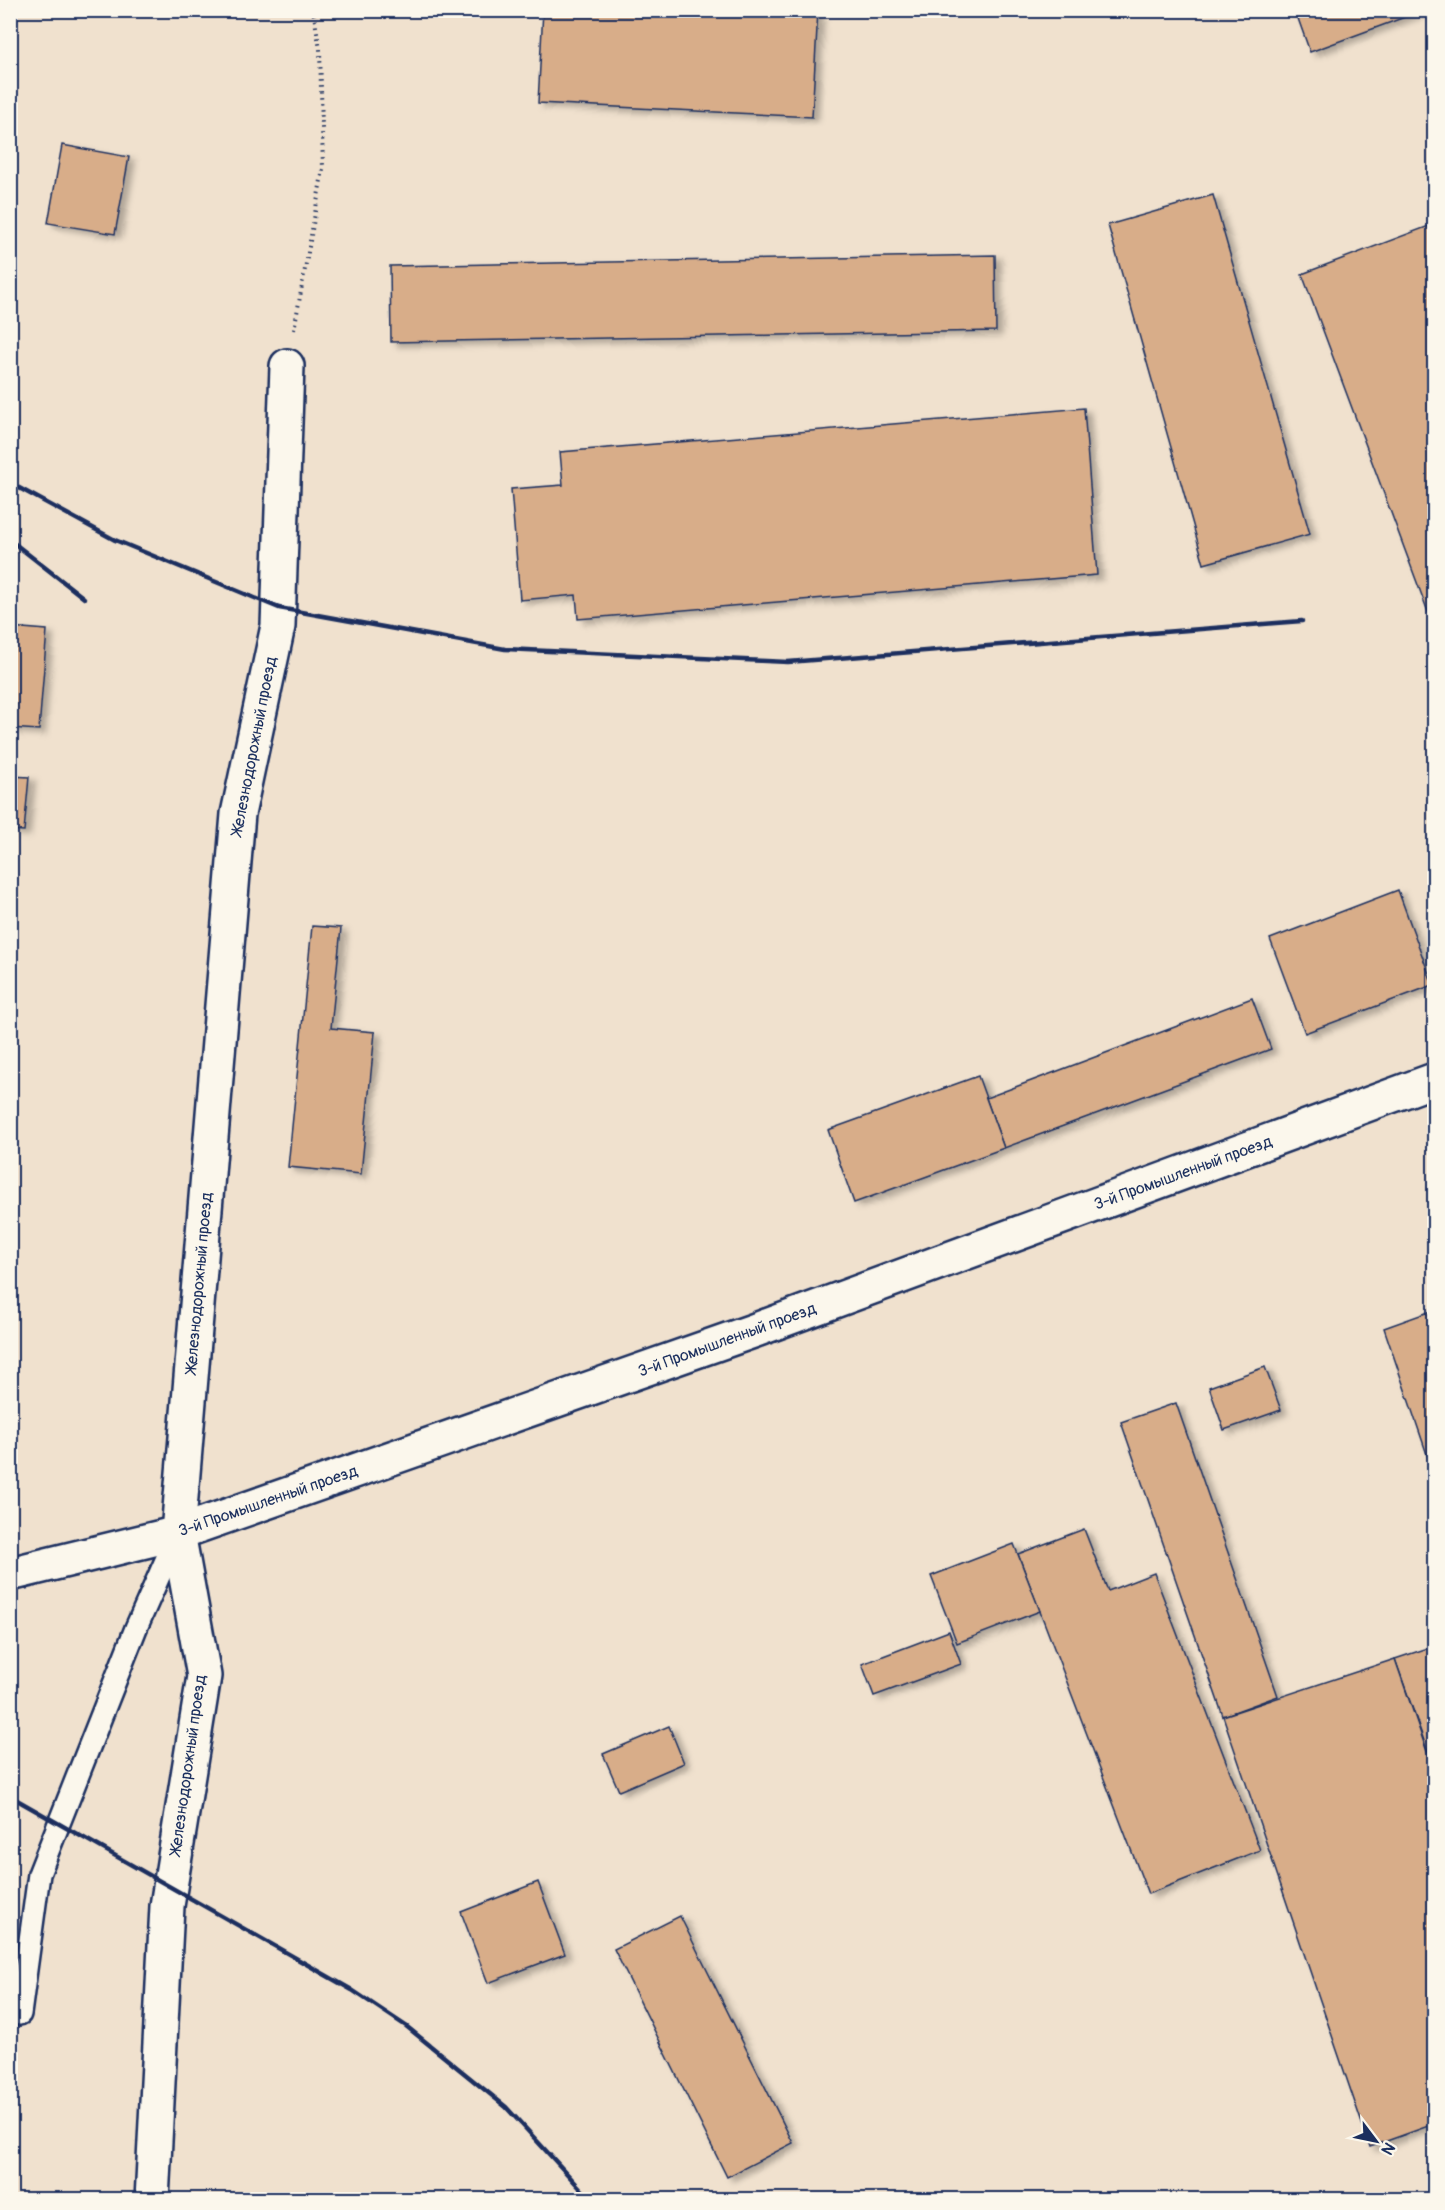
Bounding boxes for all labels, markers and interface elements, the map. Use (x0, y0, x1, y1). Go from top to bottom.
street label: Железнодорожный проезд (226, 655, 281, 840)
street label: 3-й Промышленный проезд (1091, 1131, 1275, 1215)
street label: Железнодорожный проезд (181, 1191, 217, 1377)
street label: 3-й Промышленный проезд (635, 1298, 819, 1382)
street label: 3-й Промышленный проезд (176, 1461, 361, 1541)
street label: Железнодорожный проезд (165, 1673, 211, 1859)
north arrow (1346, 2111, 1406, 2171)
text: N (1376, 2139, 1399, 2158)

